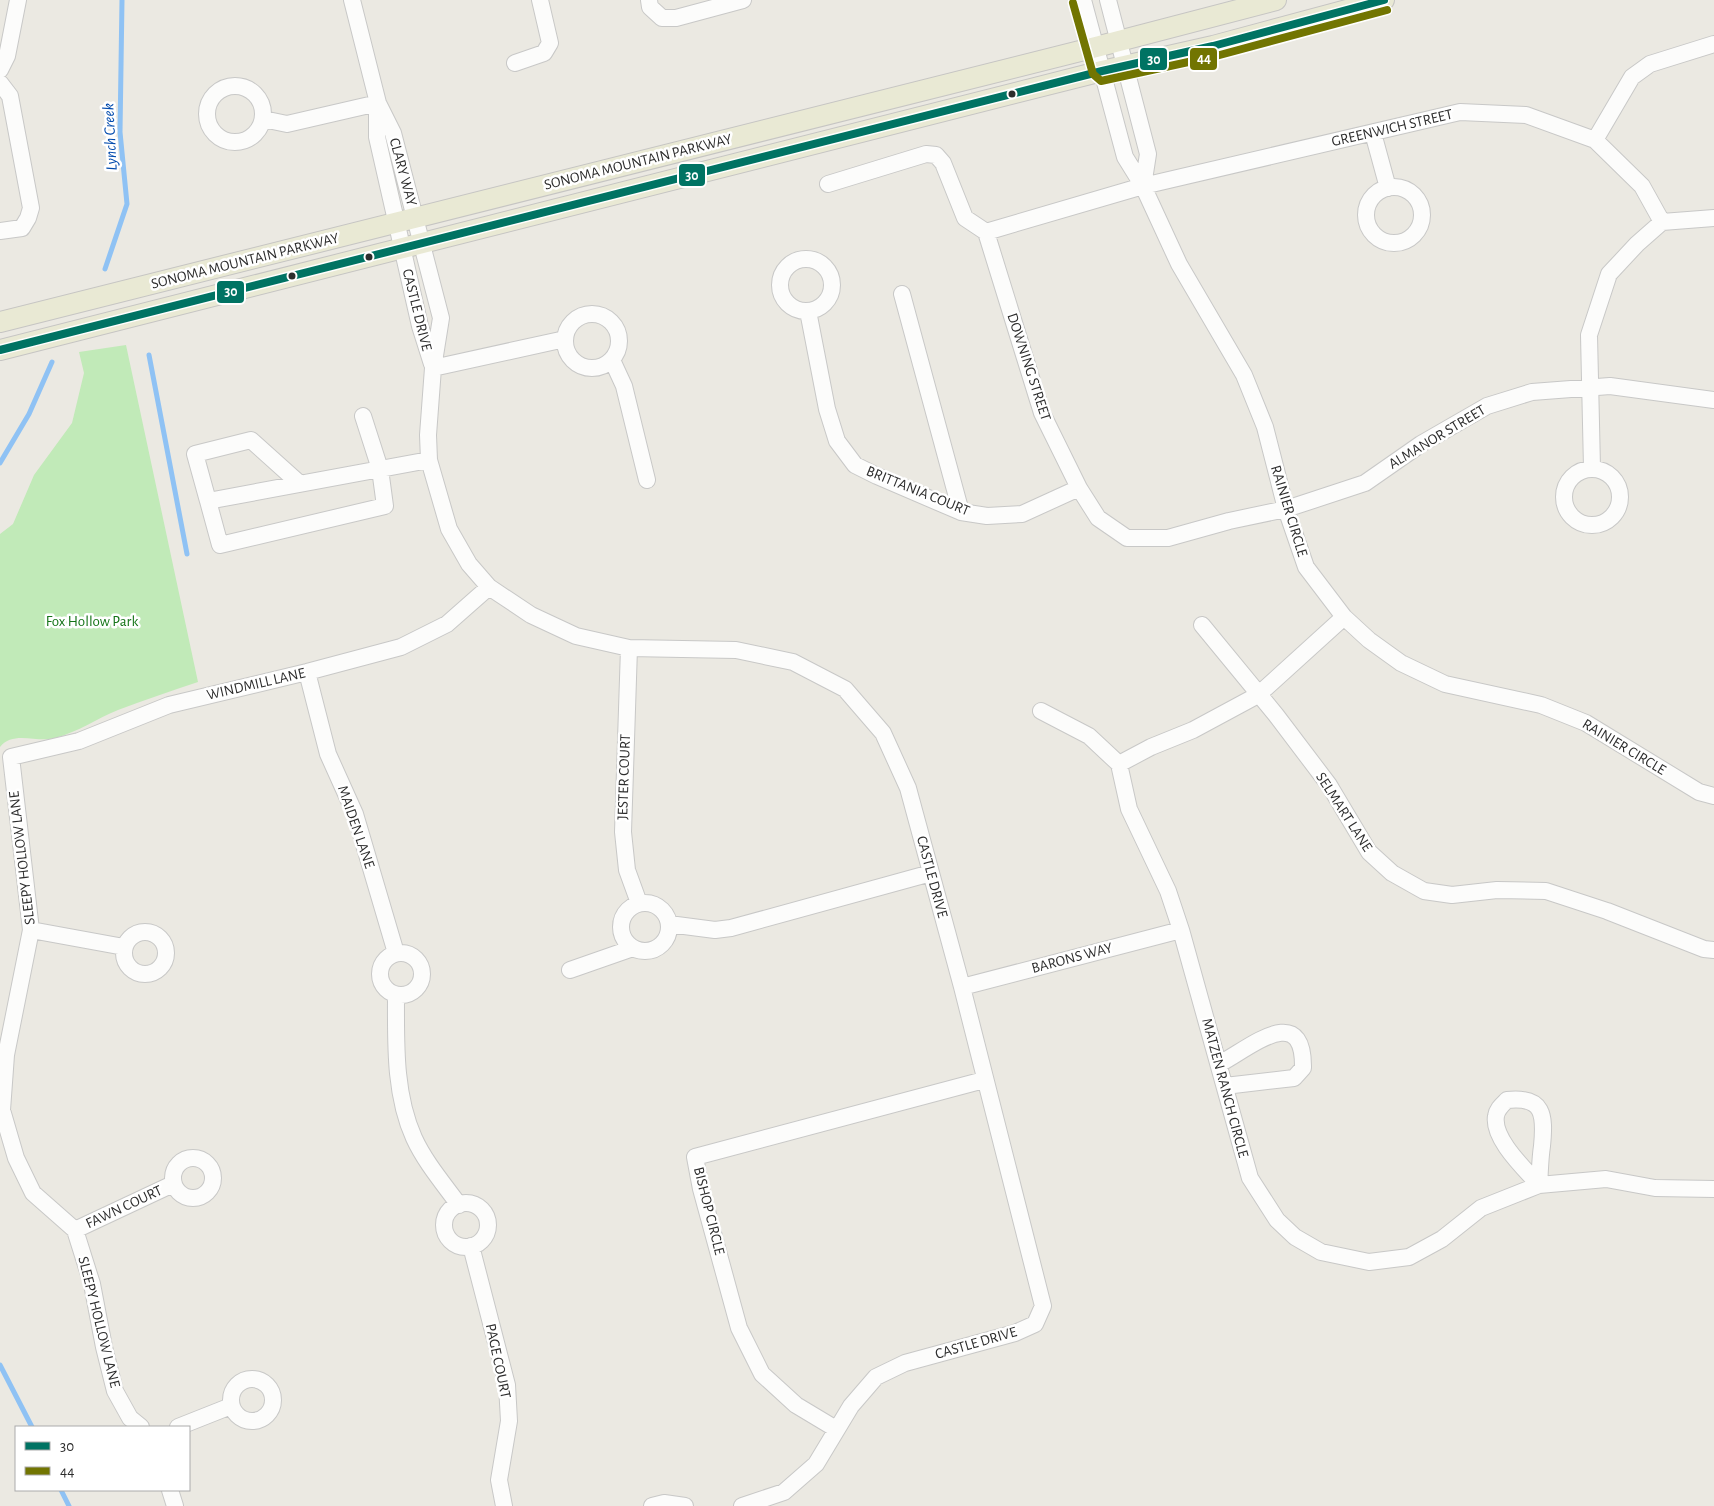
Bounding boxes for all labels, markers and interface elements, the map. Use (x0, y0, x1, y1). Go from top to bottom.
line badge: 30 (1139, 47, 1168, 71)
line badge: 44 (1189, 47, 1218, 71)
text: 44 (1197, 52, 1211, 66)
text: 30 (1147, 53, 1161, 67)
unlabelled marker (1007, 89, 1017, 99)
water label: Lynch Creek (100, 103, 120, 171)
street label: GREENWICH STREET (1330, 107, 1455, 149)
street label: SONOMA MOUNTAIN PARKWAY (543, 131, 734, 193)
street label: CLARY WAY (387, 136, 419, 208)
line badge: 30 (678, 163, 706, 187)
text: 30 (685, 169, 699, 183)
street label: SONOMA MOUNTAIN PARKWAY (150, 230, 341, 292)
unlabelled marker (364, 252, 374, 262)
street label: CASTLE DRIVE (400, 267, 434, 353)
unlabelled marker (287, 271, 297, 281)
line badge: 30 (216, 280, 245, 304)
text: 30 (224, 285, 238, 299)
street label: DOWNING STREET (1004, 311, 1054, 423)
street label: ALMANOR STREET (1386, 402, 1489, 472)
street label: BRITTANIA COURT (864, 463, 972, 519)
street label: RAINIER CIRCLE (1268, 464, 1310, 558)
park label: Fox Hollow Park (46, 614, 138, 629)
street label: WINDMILL LANE (205, 665, 307, 703)
street label: RAINIER CIRCLE (1580, 716, 1668, 778)
street label: JESTER COURT (615, 733, 633, 820)
street label: SELMART LANE (1313, 770, 1375, 854)
street label: MAIDEN LANE (335, 784, 377, 870)
street label: SLEEPY HOLLOW LANE (6, 790, 38, 926)
street label: CASTLE DRIVE (914, 834, 950, 920)
street label: BARONS WAY (1030, 940, 1114, 976)
street label: MATZEN RANCH CIRCLE (1199, 1017, 1251, 1159)
street label: BISHOP CIRCLE (691, 1165, 727, 1257)
street label: FAWN COURT (83, 1183, 165, 1231)
street label: SLEEPY HOLLOW LANE (75, 1255, 123, 1389)
street label: PAGE COURT (483, 1322, 513, 1400)
street label: CASTLE DRIVE (934, 1324, 1018, 1362)
legend (15, 1426, 190, 1491)
text: 30 (60, 1439, 74, 1454)
text: 44 (60, 1464, 74, 1479)

